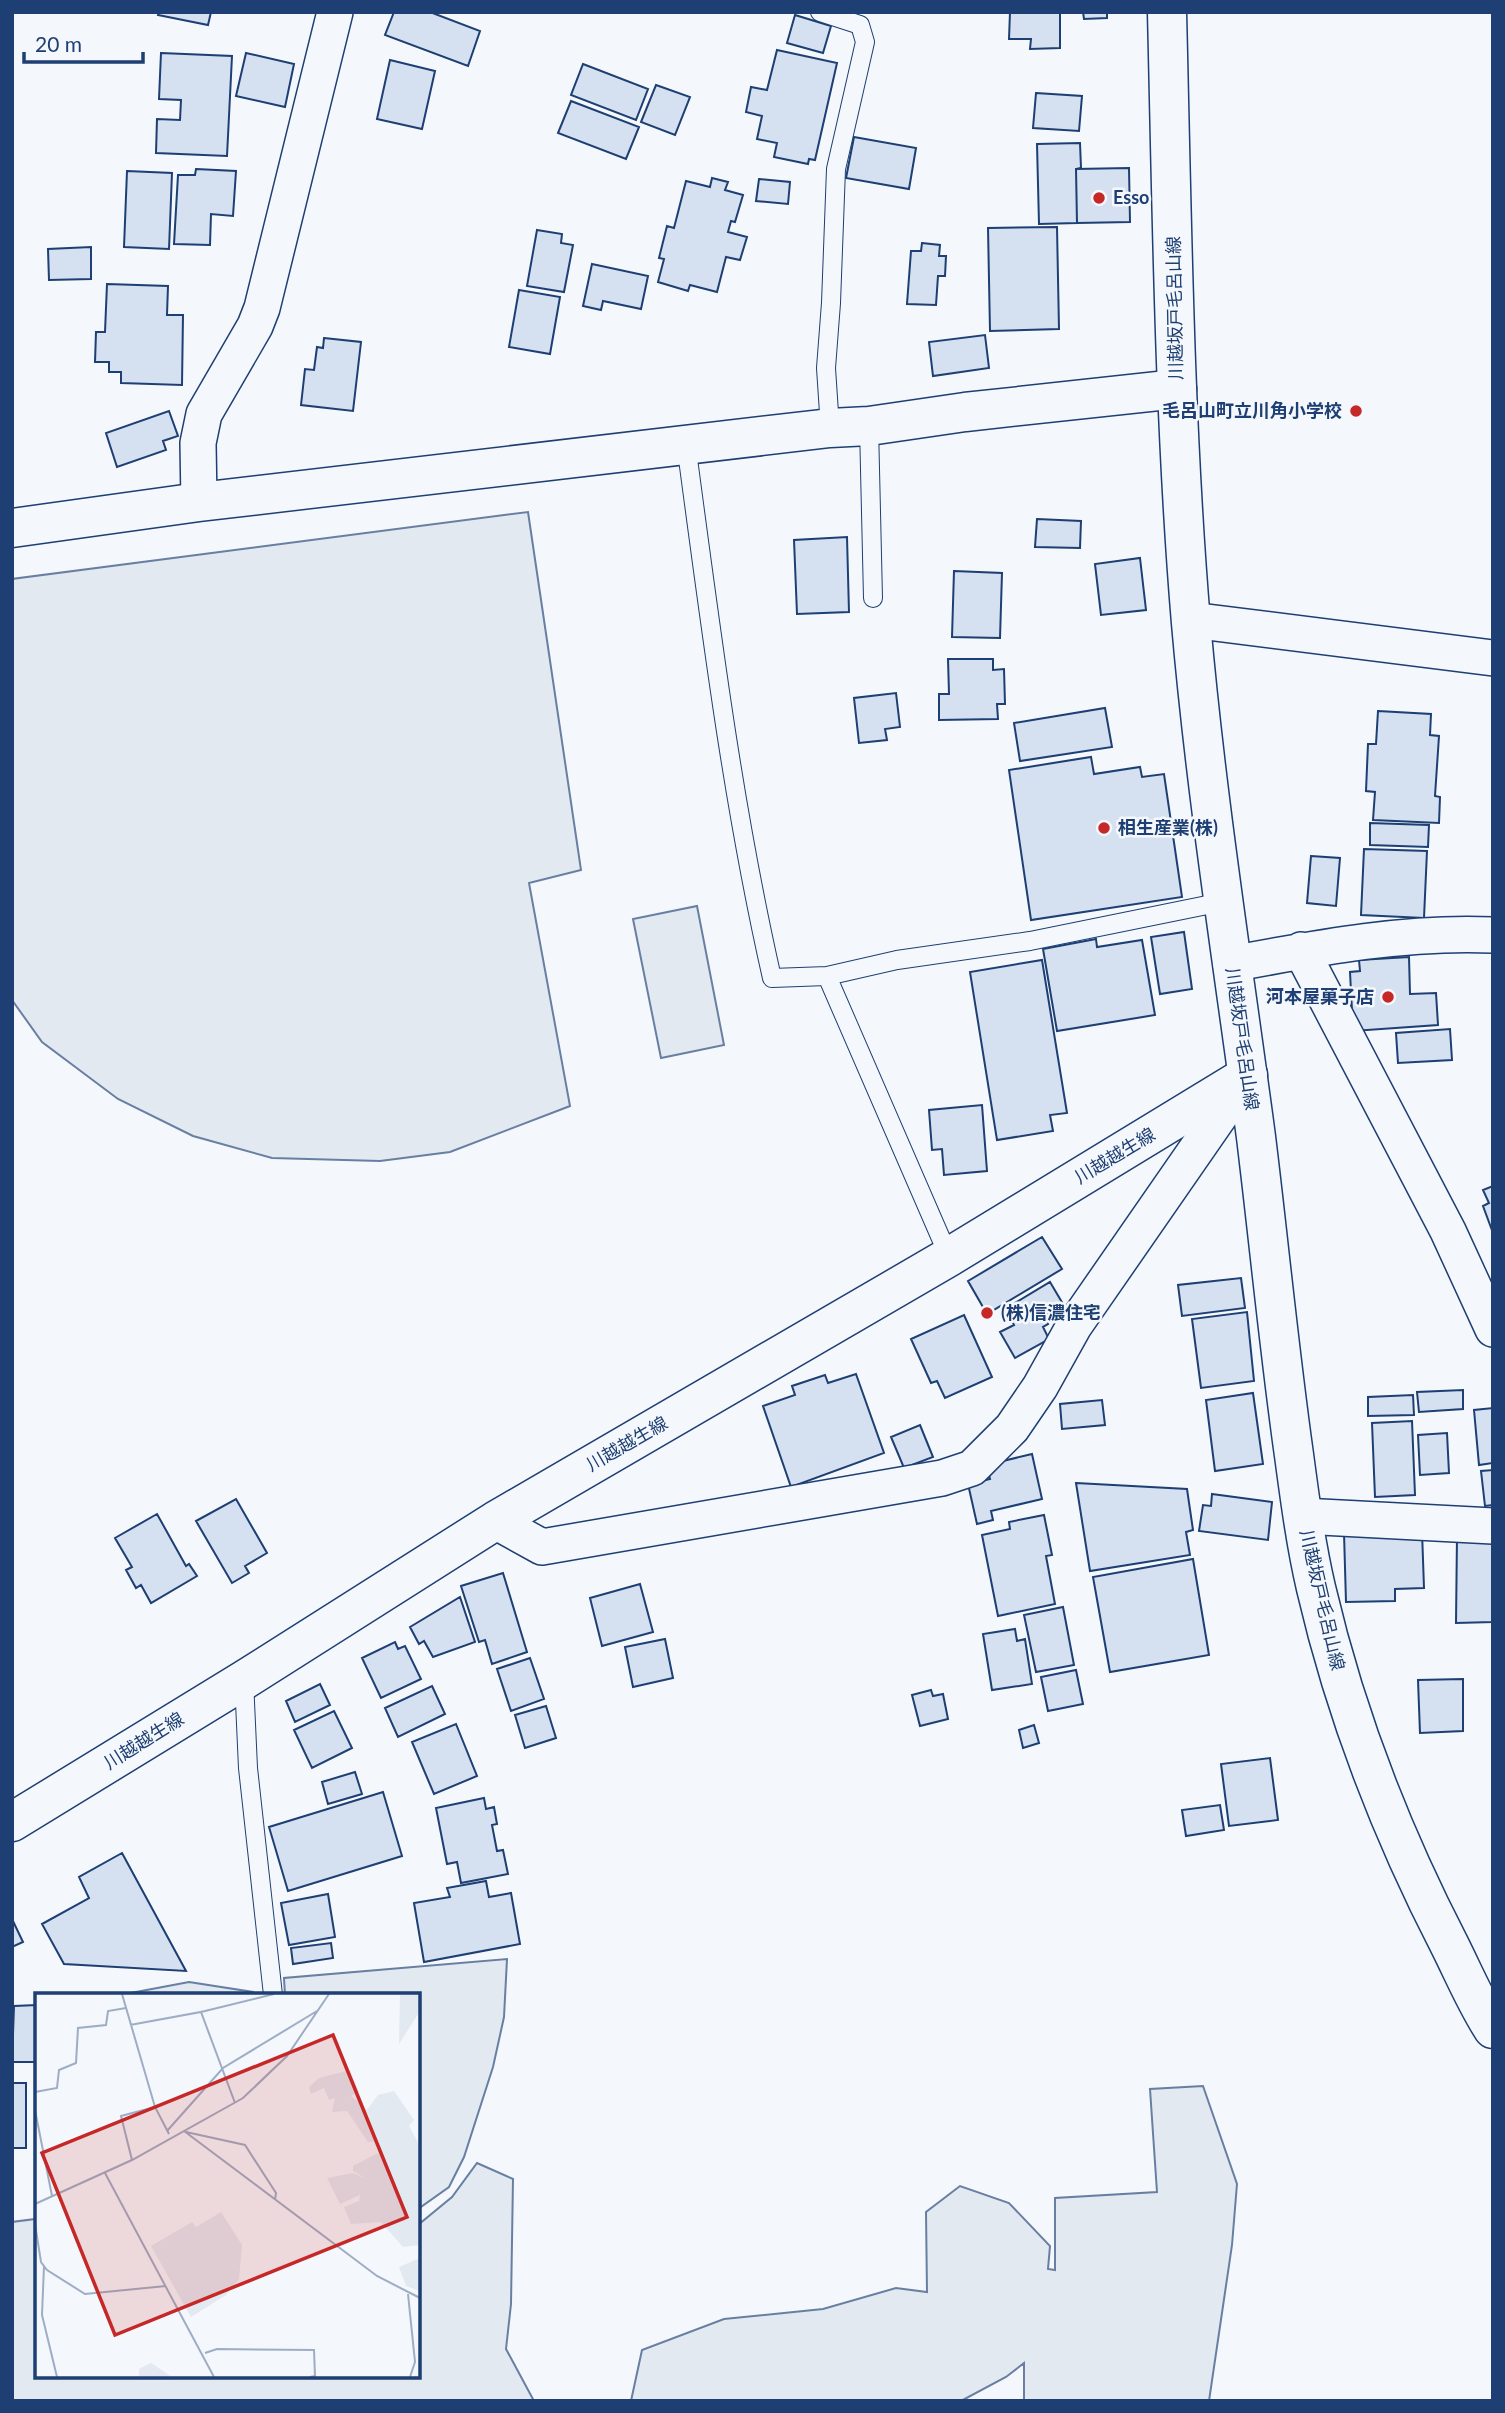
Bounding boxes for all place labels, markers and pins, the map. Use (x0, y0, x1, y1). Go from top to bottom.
place label: Esso (1113, 186, 1149, 208)
marker: Esso (1091, 190, 1107, 206)
place label: 毛呂山町立川角小学校 (1162, 399, 1342, 421)
marker: 毛呂山町立川角小学校 (1348, 403, 1364, 419)
place label: 相生産業(株) (1118, 816, 1218, 838)
marker: 相生産業(株) (1096, 820, 1112, 836)
place label: 河本屋菓子店 (1266, 985, 1374, 1007)
marker: 河本屋菓子店 (1380, 989, 1396, 1005)
place label: (株)信濃住宅 (1001, 1301, 1101, 1323)
marker: (株)信濃住宅 (979, 1305, 995, 1321)

